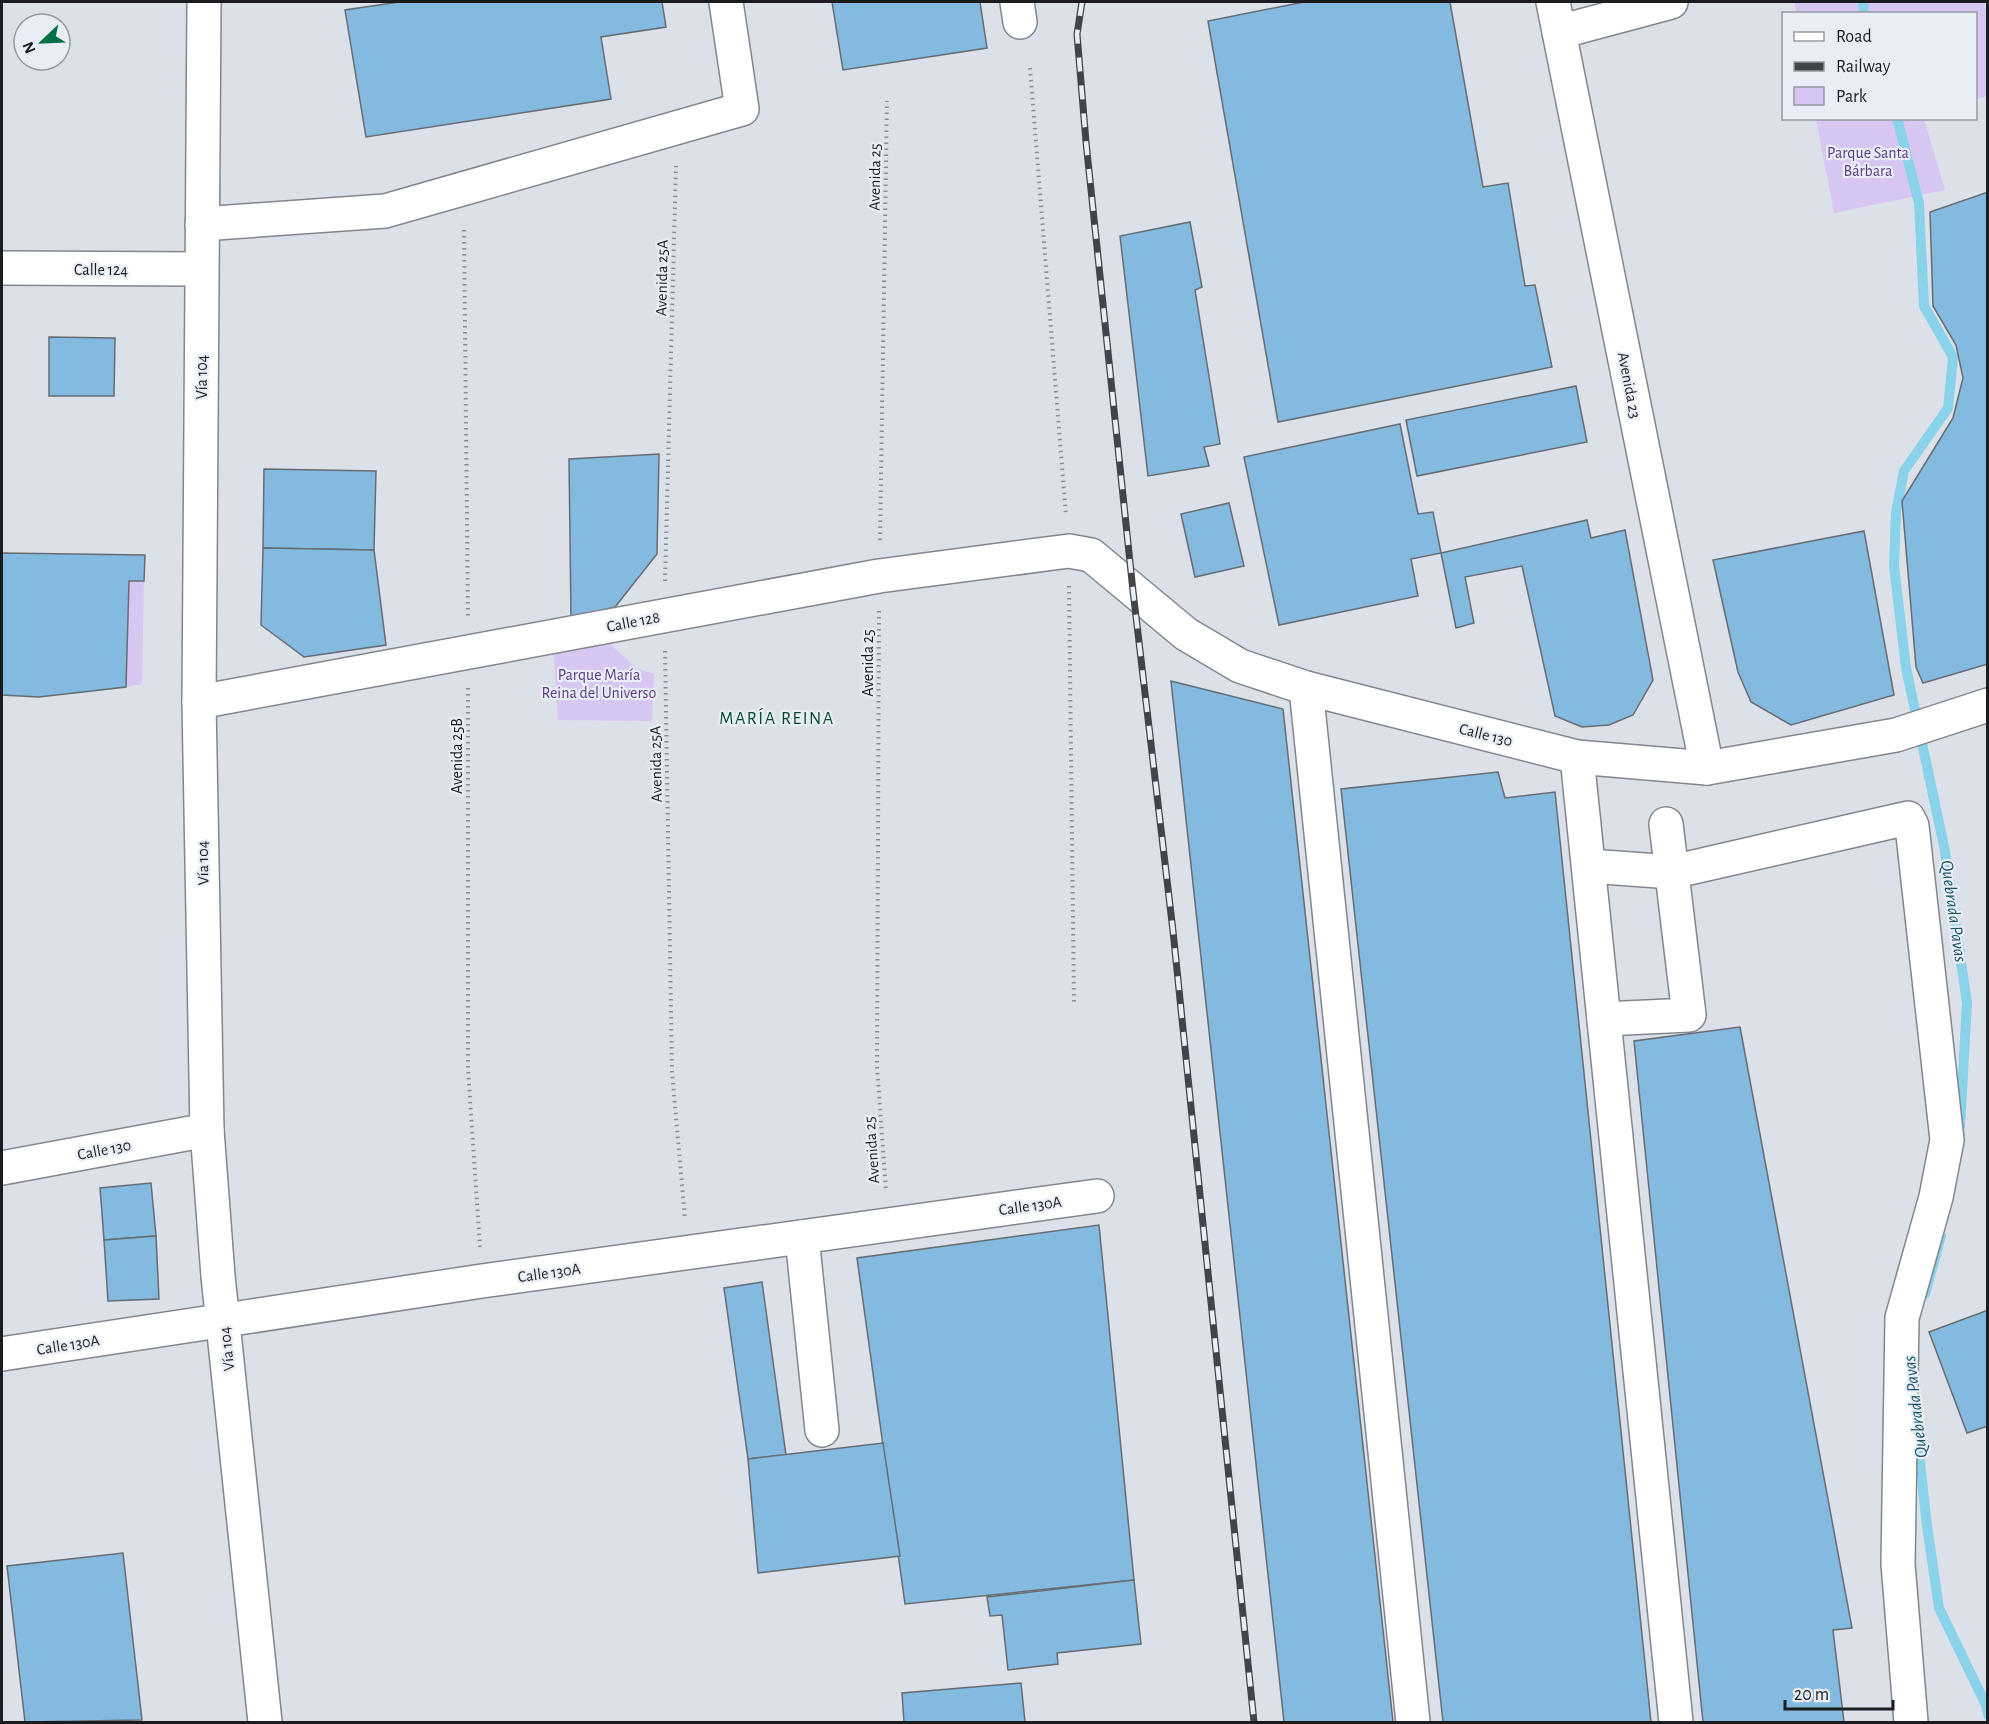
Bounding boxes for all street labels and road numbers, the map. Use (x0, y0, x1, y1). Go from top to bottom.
street label: Avenida 25 (866, 143, 884, 211)
street label: Avenida 25A (653, 240, 671, 316)
street label: Calle 124 (74, 262, 128, 278)
street label: Avenida 23 (1615, 351, 1643, 420)
street label: Vía 104 (194, 354, 210, 399)
street label: Calle 128 (605, 609, 661, 635)
street label: Avenida 25 (860, 629, 876, 697)
street label: Avenida 25B (449, 718, 465, 794)
street label: Calle 130 (1458, 721, 1514, 749)
street label: Avenida 25A (647, 726, 665, 802)
street label: Vía 104 (195, 840, 211, 885)
street label: Avenida 25 (862, 1116, 882, 1184)
street label: Calle 130 (76, 1137, 132, 1163)
street label: Calle 130A (998, 1194, 1063, 1218)
street label: Calle 130A (517, 1261, 582, 1285)
street label: Vía 104 (217, 1326, 237, 1372)
street label: Calle 130A (36, 1332, 101, 1358)

